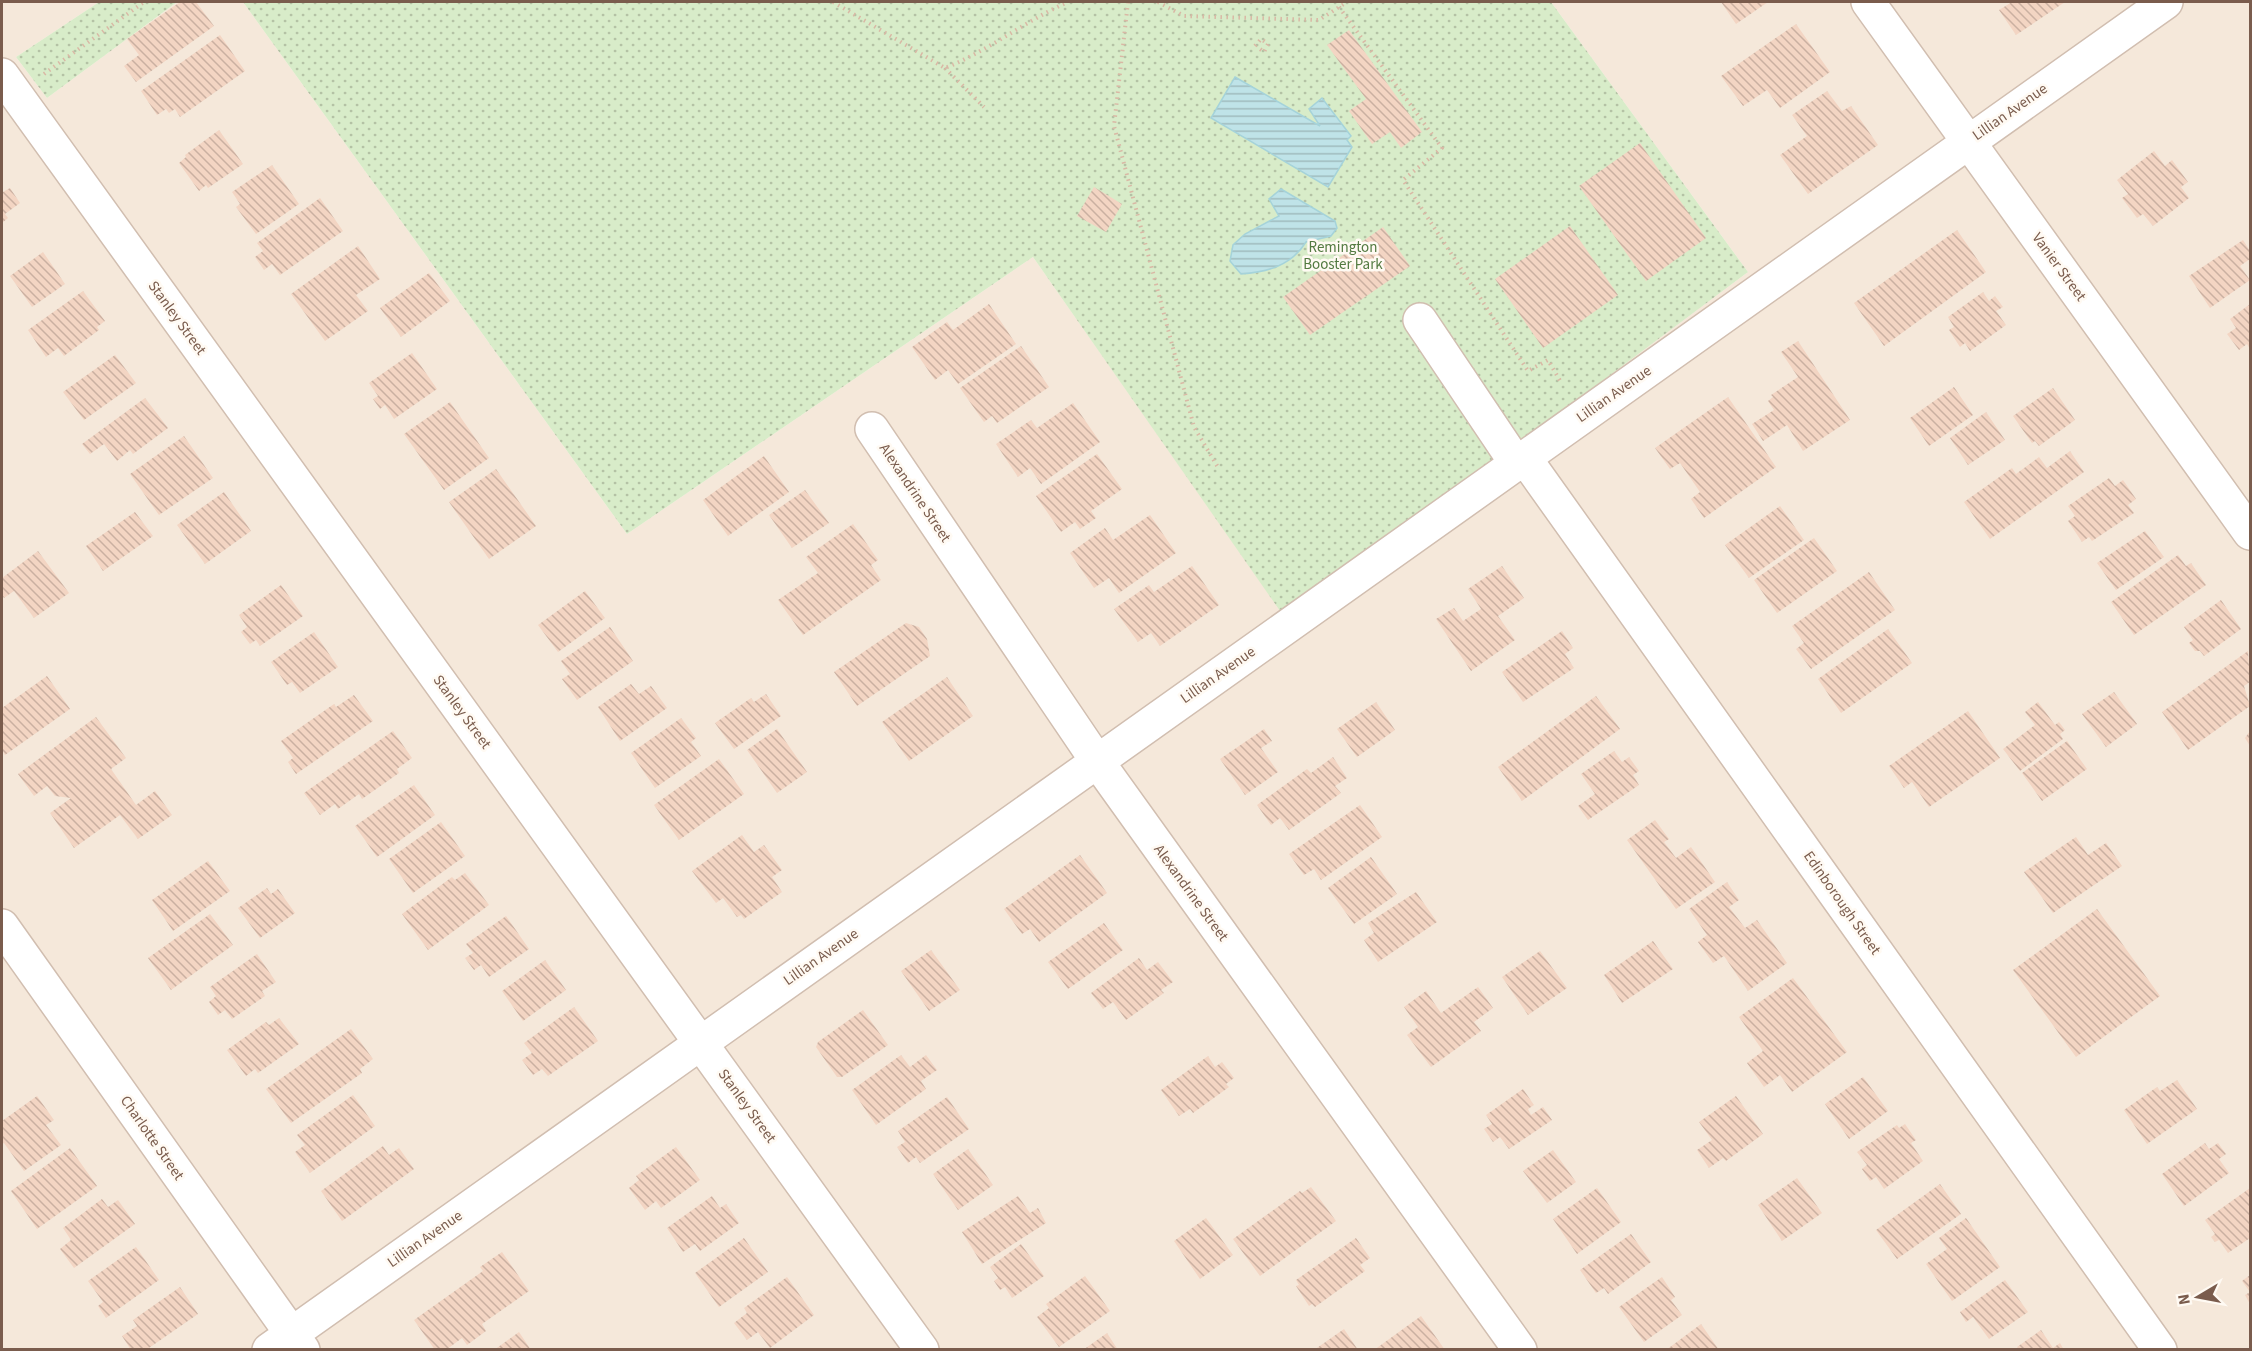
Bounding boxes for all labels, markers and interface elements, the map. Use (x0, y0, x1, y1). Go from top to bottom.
street label: Lillian Avenue (1968, 78, 2052, 146)
street label: Vanier Street (2027, 228, 2091, 306)
park label: Remington Booster Park (1303, 237, 1383, 275)
street label: Stanley Street (143, 277, 211, 359)
street label: Lillian Avenue (1572, 360, 1656, 428)
street label: Alexandrine Street (874, 439, 956, 547)
street label: Lillian Avenue (1176, 641, 1260, 709)
street label: Stanley Street (428, 671, 496, 753)
street label: Alexandrine Street (1149, 840, 1233, 946)
street label: Edinborough Street (1798, 847, 1886, 959)
street label: Lillian Avenue (779, 923, 863, 991)
street label: Stanley Street (713, 1065, 781, 1147)
street label: Charlotte Street (115, 1091, 189, 1185)
street label: Lillian Avenue (383, 1205, 467, 1273)
north arrow (2168, 1267, 2228, 1327)
text: N (2172, 1292, 2196, 1307)

